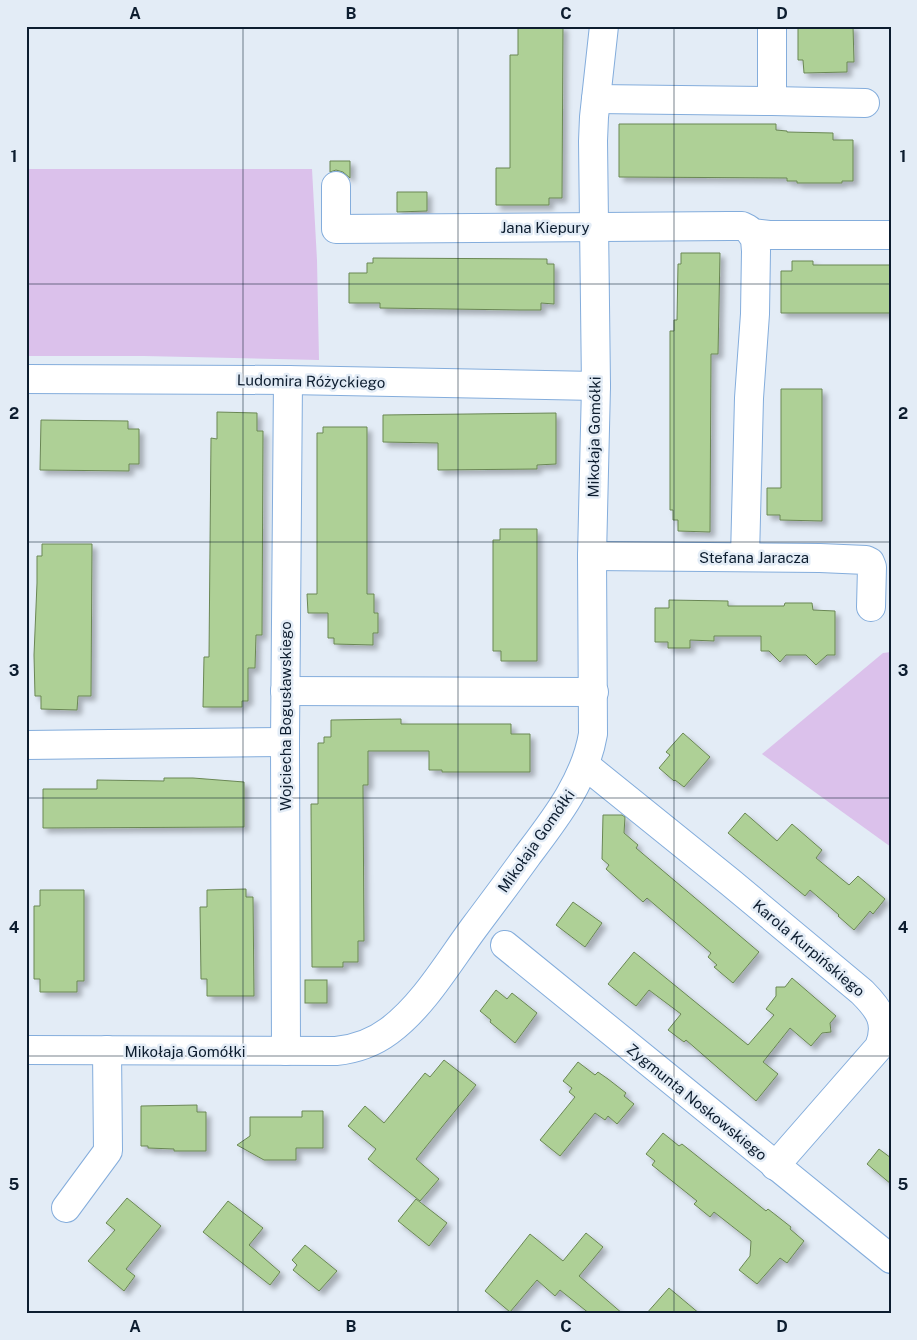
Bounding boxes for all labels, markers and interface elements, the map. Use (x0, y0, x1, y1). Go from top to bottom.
text: A (129, 4, 141, 23)
text: B (346, 4, 357, 23)
text: C (560, 4, 572, 23)
text: D (776, 4, 788, 23)
text: 1 (11, 147, 17, 166)
text: 1 (900, 147, 906, 166)
street label: Jana Kiepury (501, 219, 589, 236)
street label: Ludomira Różyckiego (237, 371, 385, 391)
street label: Mikołaja Gomółki (584, 376, 604, 498)
text: 2 (9, 404, 19, 423)
text: 2 (898, 404, 908, 423)
street label: Stefana Jaracza (699, 549, 809, 566)
street label: Wojciecha Bogusławskiego (277, 621, 294, 811)
text: 3 (9, 661, 19, 680)
text: 3 (898, 661, 908, 680)
street label: Mikołaja Gomółki (494, 786, 578, 896)
street label: Karola Kurpińskiego (750, 896, 868, 1000)
text: 4 (9, 918, 20, 937)
text: 4 (898, 918, 909, 937)
street label: Zygmunta Noskowskiego (624, 1040, 770, 1164)
street label: Mikołaja Gomółki (124, 1043, 246, 1060)
text: 5 (9, 1175, 20, 1194)
text: 5 (898, 1175, 909, 1194)
text: A (129, 1317, 141, 1336)
text: B (346, 1317, 357, 1336)
text: C (560, 1317, 572, 1336)
text: D (776, 1317, 788, 1336)

